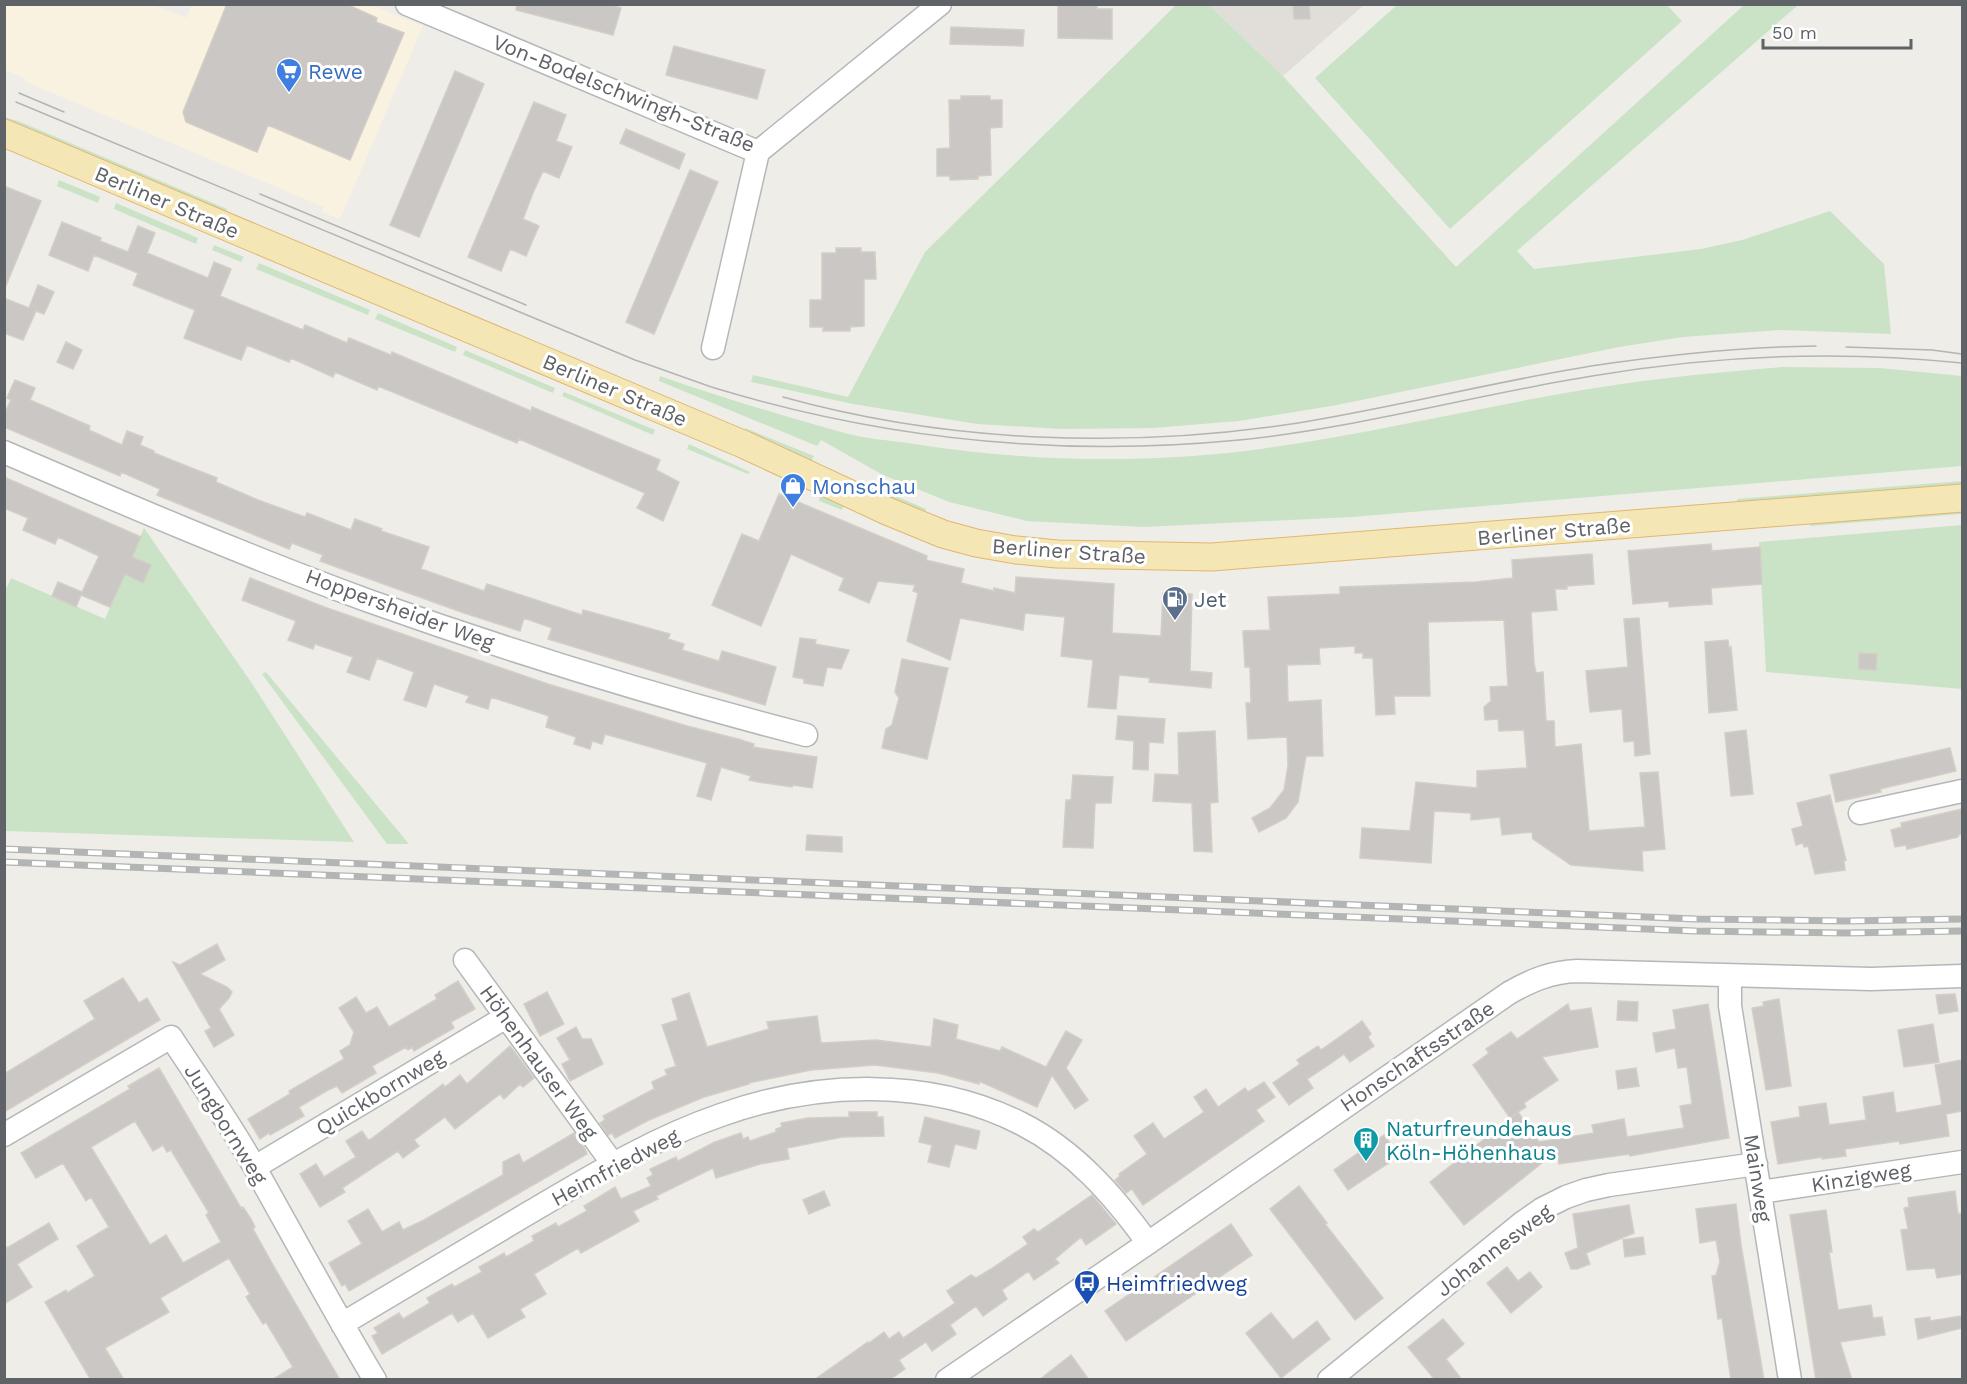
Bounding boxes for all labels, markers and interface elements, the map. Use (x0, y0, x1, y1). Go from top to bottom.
scale bar (1763, 12, 1912, 50)
text: 50 m (1772, 22, 1817, 43)
street label: Von-Bodelschwingh-Straße (489, 29, 759, 157)
supermarket icon: Rewe (274, 56, 304, 94)
place label: Rewe (308, 59, 363, 84)
street label: Berliner Straße (91, 160, 243, 244)
street label: Berliner Straße (539, 348, 691, 432)
shop icon: Monschau (778, 471, 808, 509)
place label: Monschau (812, 474, 916, 499)
street label: Berliner Straße (1476, 512, 1632, 550)
street label: Berliner Straße (991, 533, 1147, 569)
street label: Hoppersheider Weg (302, 563, 499, 655)
fuel station icon: Jet (1160, 584, 1190, 622)
place label: Jet (1194, 587, 1227, 612)
street label: Höhenhauser Weg (475, 980, 604, 1145)
street label: Honschaftsstraße (1335, 995, 1499, 1117)
street label: Quickbornweg (311, 1043, 450, 1140)
street label: Jungbornweg (179, 1059, 273, 1189)
place label: Naturfreundehaus Köln-Höhenhaus (1386, 1116, 1572, 1165)
street label: Heimfriedweg (547, 1122, 684, 1211)
building icon: Naturfreundehaus Köln-Höhenhaus (1351, 1125, 1381, 1163)
street label: Mainweg (1739, 1132, 1777, 1225)
street label: Kinzigweg (1809, 1157, 1913, 1197)
street label: Johannesweg (1431, 1198, 1557, 1302)
bus stop icon: Heimfriedweg (1072, 1268, 1102, 1306)
place label: Heimfriedweg (1106, 1271, 1248, 1296)

